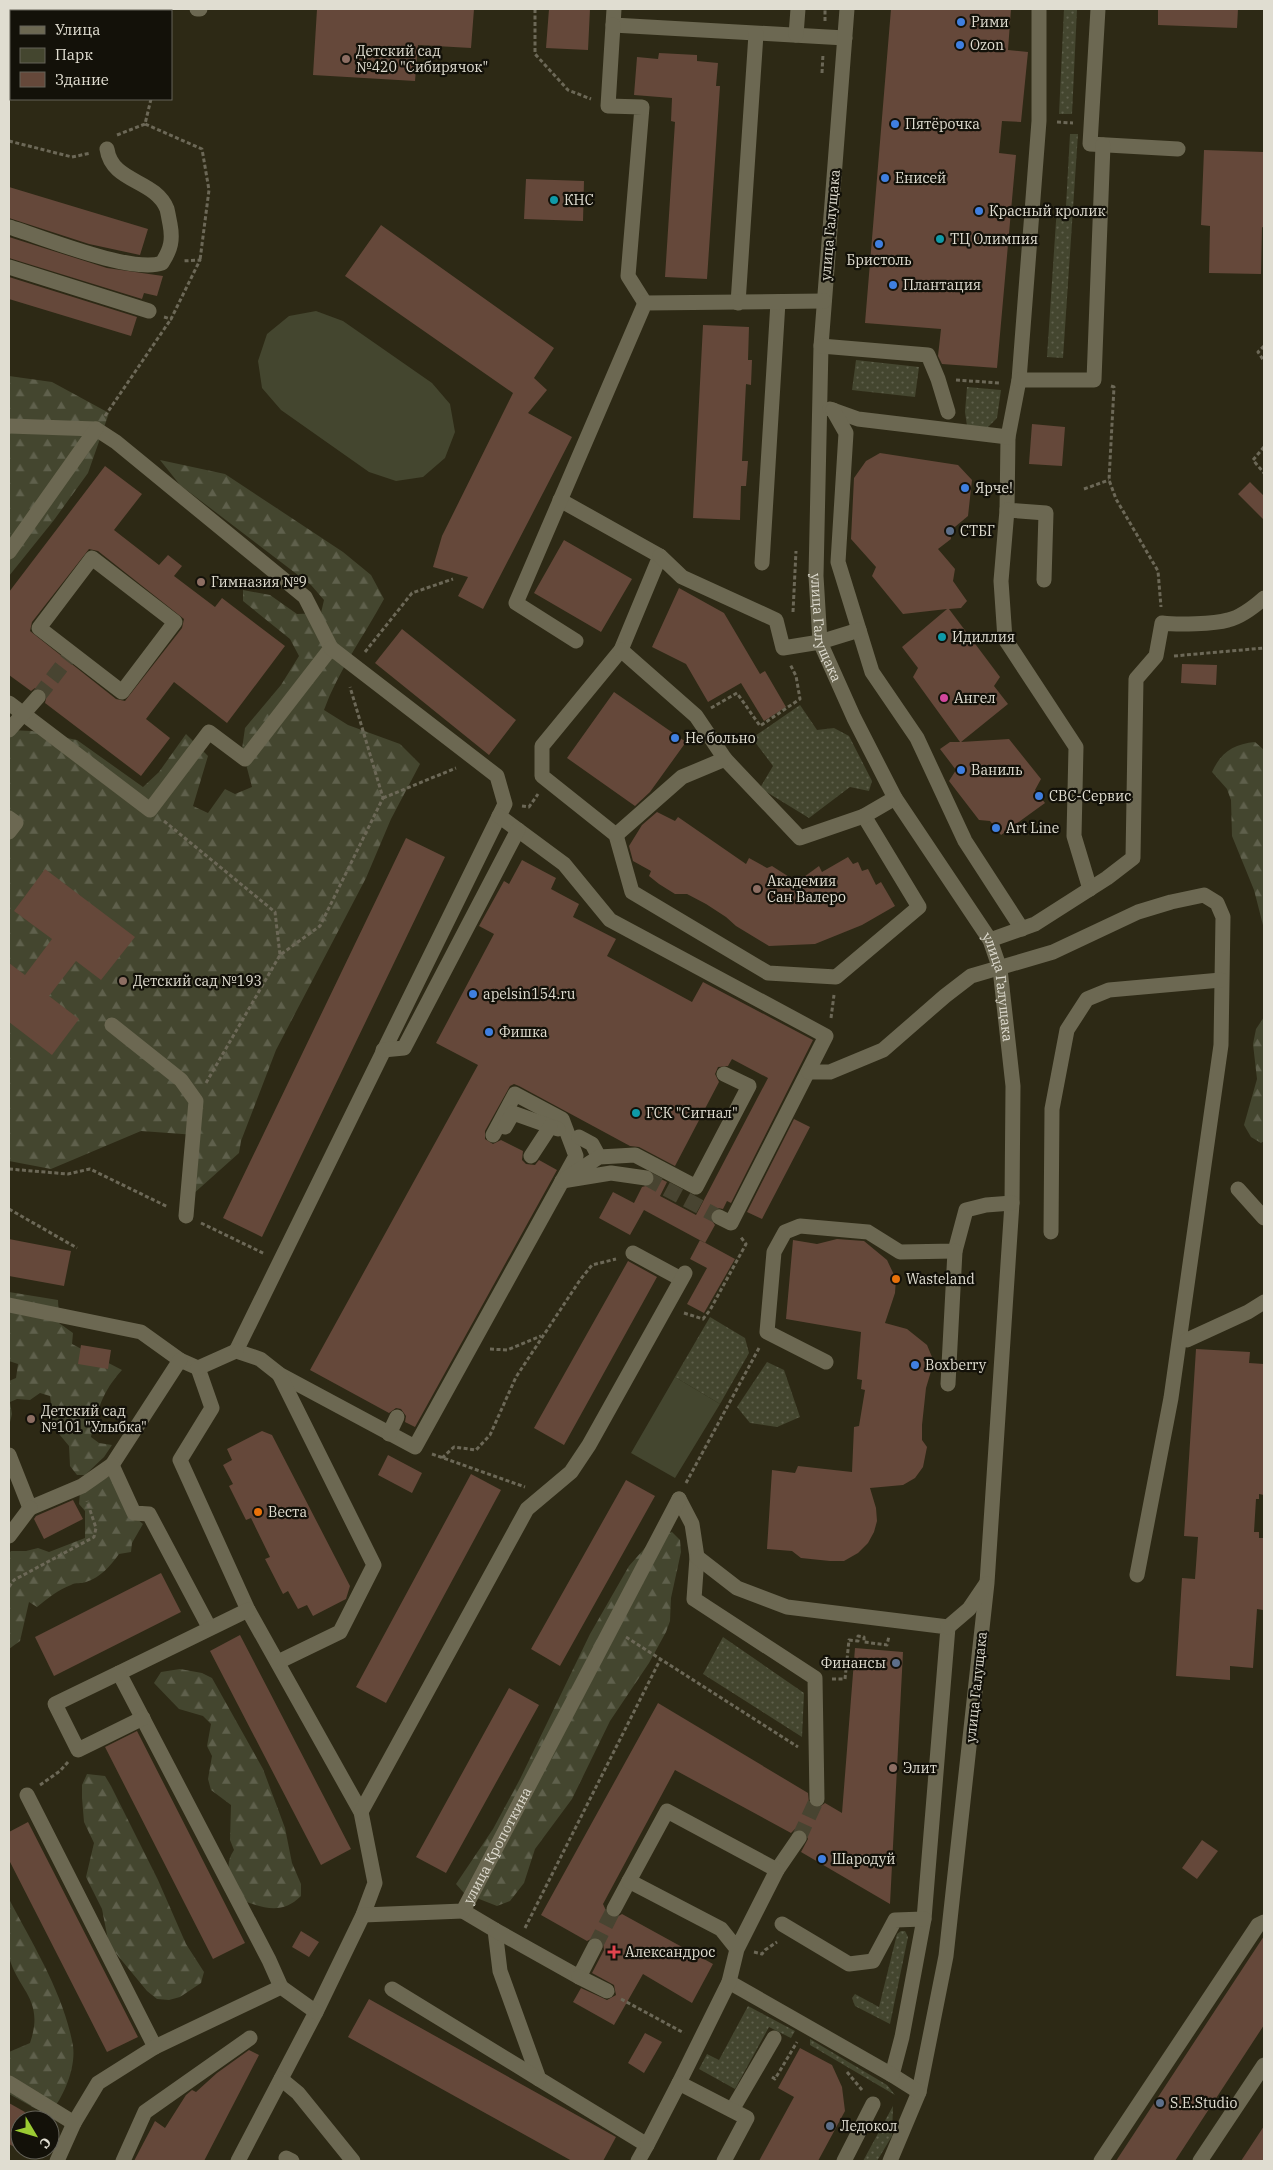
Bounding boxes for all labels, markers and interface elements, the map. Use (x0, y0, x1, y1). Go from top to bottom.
legend (10, 10, 172, 100)
place label: Рими (971, 13, 1009, 31)
marker: Рими (955, 16, 967, 28)
text: Улица (55, 20, 100, 39)
place label: Ozon (970, 36, 1004, 54)
marker: Ozon (954, 39, 966, 51)
place label: Детский сад №420 "Сибирячок" (356, 42, 488, 76)
text: Парк (55, 45, 93, 64)
marker: Детский сад №420 "Сибирячок" (340, 53, 352, 65)
text: Здание (55, 70, 109, 89)
place label: Пятёрочка (905, 115, 980, 133)
marker: Пятёрочка (889, 118, 901, 130)
street label: улица Галущака (816, 168, 844, 281)
place label: Енисей (895, 169, 946, 187)
marker: Енисей (879, 172, 891, 184)
place label: КНС (564, 191, 594, 209)
marker: КНС (548, 194, 560, 206)
place label: Красный кролик (989, 202, 1106, 220)
marker: Красный кролик (973, 205, 985, 217)
place label: ТЦ Олимпия (950, 230, 1038, 248)
marker: ТЦ Олимпия (934, 233, 946, 245)
marker: Бристоль (873, 238, 885, 250)
place label: Бристоль (847, 251, 912, 269)
place label: Плантация (903, 276, 981, 294)
marker: Плантация (887, 279, 899, 291)
place label: Ярче! (975, 479, 1013, 497)
marker: Ярче! (959, 482, 971, 494)
place label: СТБГ (960, 522, 995, 540)
marker: СТБГ (944, 525, 956, 537)
place label: Гимназия №9 (211, 573, 307, 591)
street label: улица Галущака (807, 573, 846, 685)
marker: Гимназия №9 (195, 576, 207, 588)
place label: Идиллия (952, 628, 1015, 646)
marker: Идиллия (936, 631, 948, 643)
place label: Ангел (954, 689, 996, 707)
marker: Ангел (938, 692, 950, 704)
place label: Не больно (685, 729, 756, 747)
marker: Не больно (669, 732, 681, 744)
place label: Ваниль (971, 761, 1023, 779)
marker: Ваниль (955, 764, 967, 776)
place label: СВС-Сервис (1049, 787, 1131, 805)
marker: СВС-Сервис (1033, 790, 1045, 802)
place label: Art Line (1006, 819, 1059, 837)
marker: Art Line (990, 822, 1002, 834)
place label: Академия Сан Валеро (767, 872, 846, 906)
marker: Академия Сан Валеро (751, 883, 763, 895)
street label: улица Галущака (978, 928, 1017, 1043)
place label: Детский сад №193 (133, 972, 262, 990)
marker: Детский сад №193 (117, 975, 129, 987)
place label: apelsin154.ru (483, 985, 576, 1003)
marker: apelsin154.ru (467, 988, 479, 1000)
place label: Фишка (499, 1023, 548, 1041)
marker: Фишка (483, 1026, 495, 1038)
place label: ГСК "Сигнал" (646, 1104, 738, 1122)
marker: ГСК "Сигнал" (630, 1107, 642, 1119)
place label: Wasteland (906, 1270, 975, 1288)
marker: Wasteland (890, 1273, 902, 1285)
place label: Boxberry (925, 1356, 987, 1374)
marker: Boxberry (909, 1359, 921, 1371)
place label: Детский сад №101 "Улыбка" (41, 1402, 147, 1436)
marker: Детский сад №101 "Улыбка" (25, 1413, 37, 1425)
place label: Веста (268, 1503, 307, 1521)
marker: Веста (252, 1506, 264, 1518)
street label: улица Галущака (961, 1630, 991, 1743)
place label: Финансы (821, 1654, 886, 1672)
marker: Финансы (890, 1657, 902, 1669)
place label: Элит (903, 1759, 937, 1777)
marker: Элит (887, 1762, 899, 1774)
street label: улица Кропоткина (459, 1784, 536, 1907)
place label: Шародуй (832, 1850, 896, 1868)
marker: Шародуй (816, 1853, 828, 1865)
place label: Александрос (625, 1943, 715, 1961)
marker: Александрос (607, 1945, 621, 1959)
place label: S.E.Studio (1170, 2094, 1237, 2112)
marker: S.E.Studio (1154, 2097, 1166, 2109)
north arrow (10, 2110, 60, 2160)
place label: Ледокол (840, 2117, 898, 2135)
marker: Ледокол (824, 2120, 836, 2132)
text: С (35, 2134, 55, 2152)

